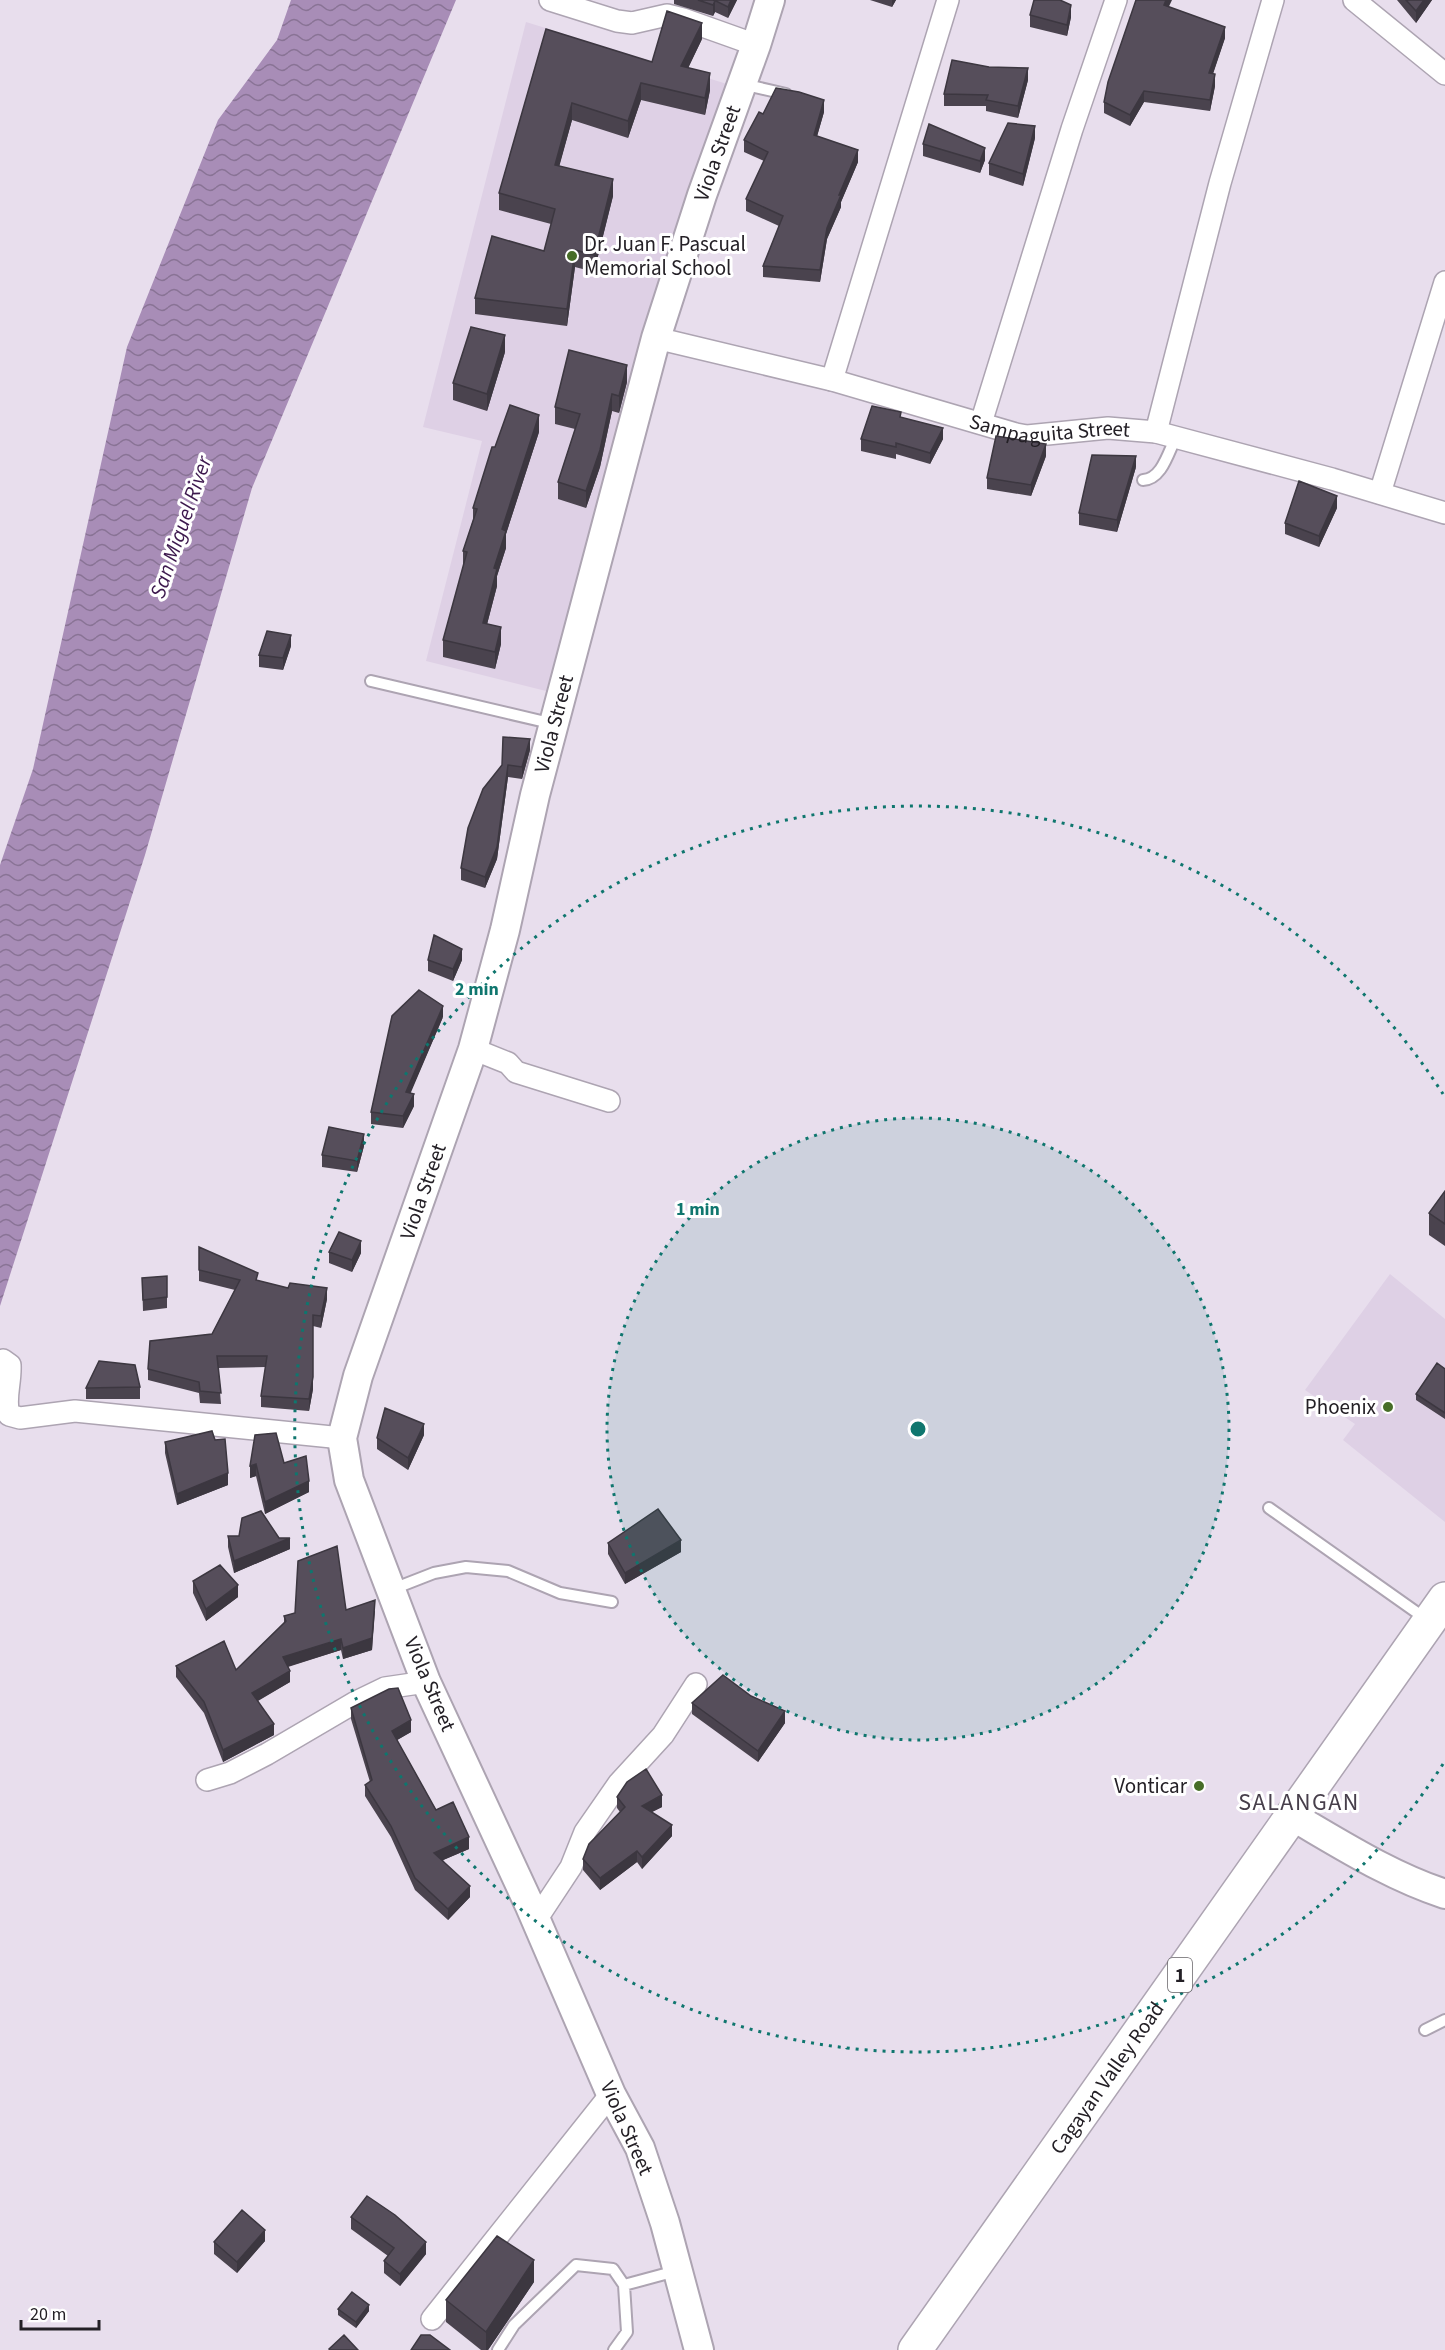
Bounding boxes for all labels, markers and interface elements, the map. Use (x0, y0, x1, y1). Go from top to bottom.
street label: Viola Street (686, 101, 748, 205)
place label: Dr. Juan F. Pascual Memorial School (584, 229, 746, 283)
marker: Dr. Juan F. Pascual Memorial School (565, 249, 579, 263)
street label: Sampaguita Street (966, 406, 1131, 451)
water label: San Miguel River (142, 451, 221, 603)
street label: Viola Street (527, 672, 581, 776)
text: 2 min (455, 977, 499, 1002)
street label: Viola Street (392, 1139, 454, 1244)
text: 1 min (676, 1197, 720, 1222)
place label: Phoenix (1305, 1392, 1377, 1422)
marker: Phoenix (1381, 1400, 1395, 1414)
centre of rings (908, 1419, 928, 1439)
street label: Viola Street (397, 1632, 463, 1736)
place label: Vonticar (1114, 1771, 1188, 1801)
marker: Vonticar (1192, 1779, 1206, 1793)
district label: SALANGAN (1238, 1785, 1360, 1820)
road number: 1 (1168, 1958, 1192, 1992)
street label: Cagayan Valley Road (1043, 1996, 1171, 2160)
street label: Viola Street (593, 2076, 661, 2180)
scale bar (21, 2293, 99, 2331)
text: 20 m (30, 2302, 66, 2327)

